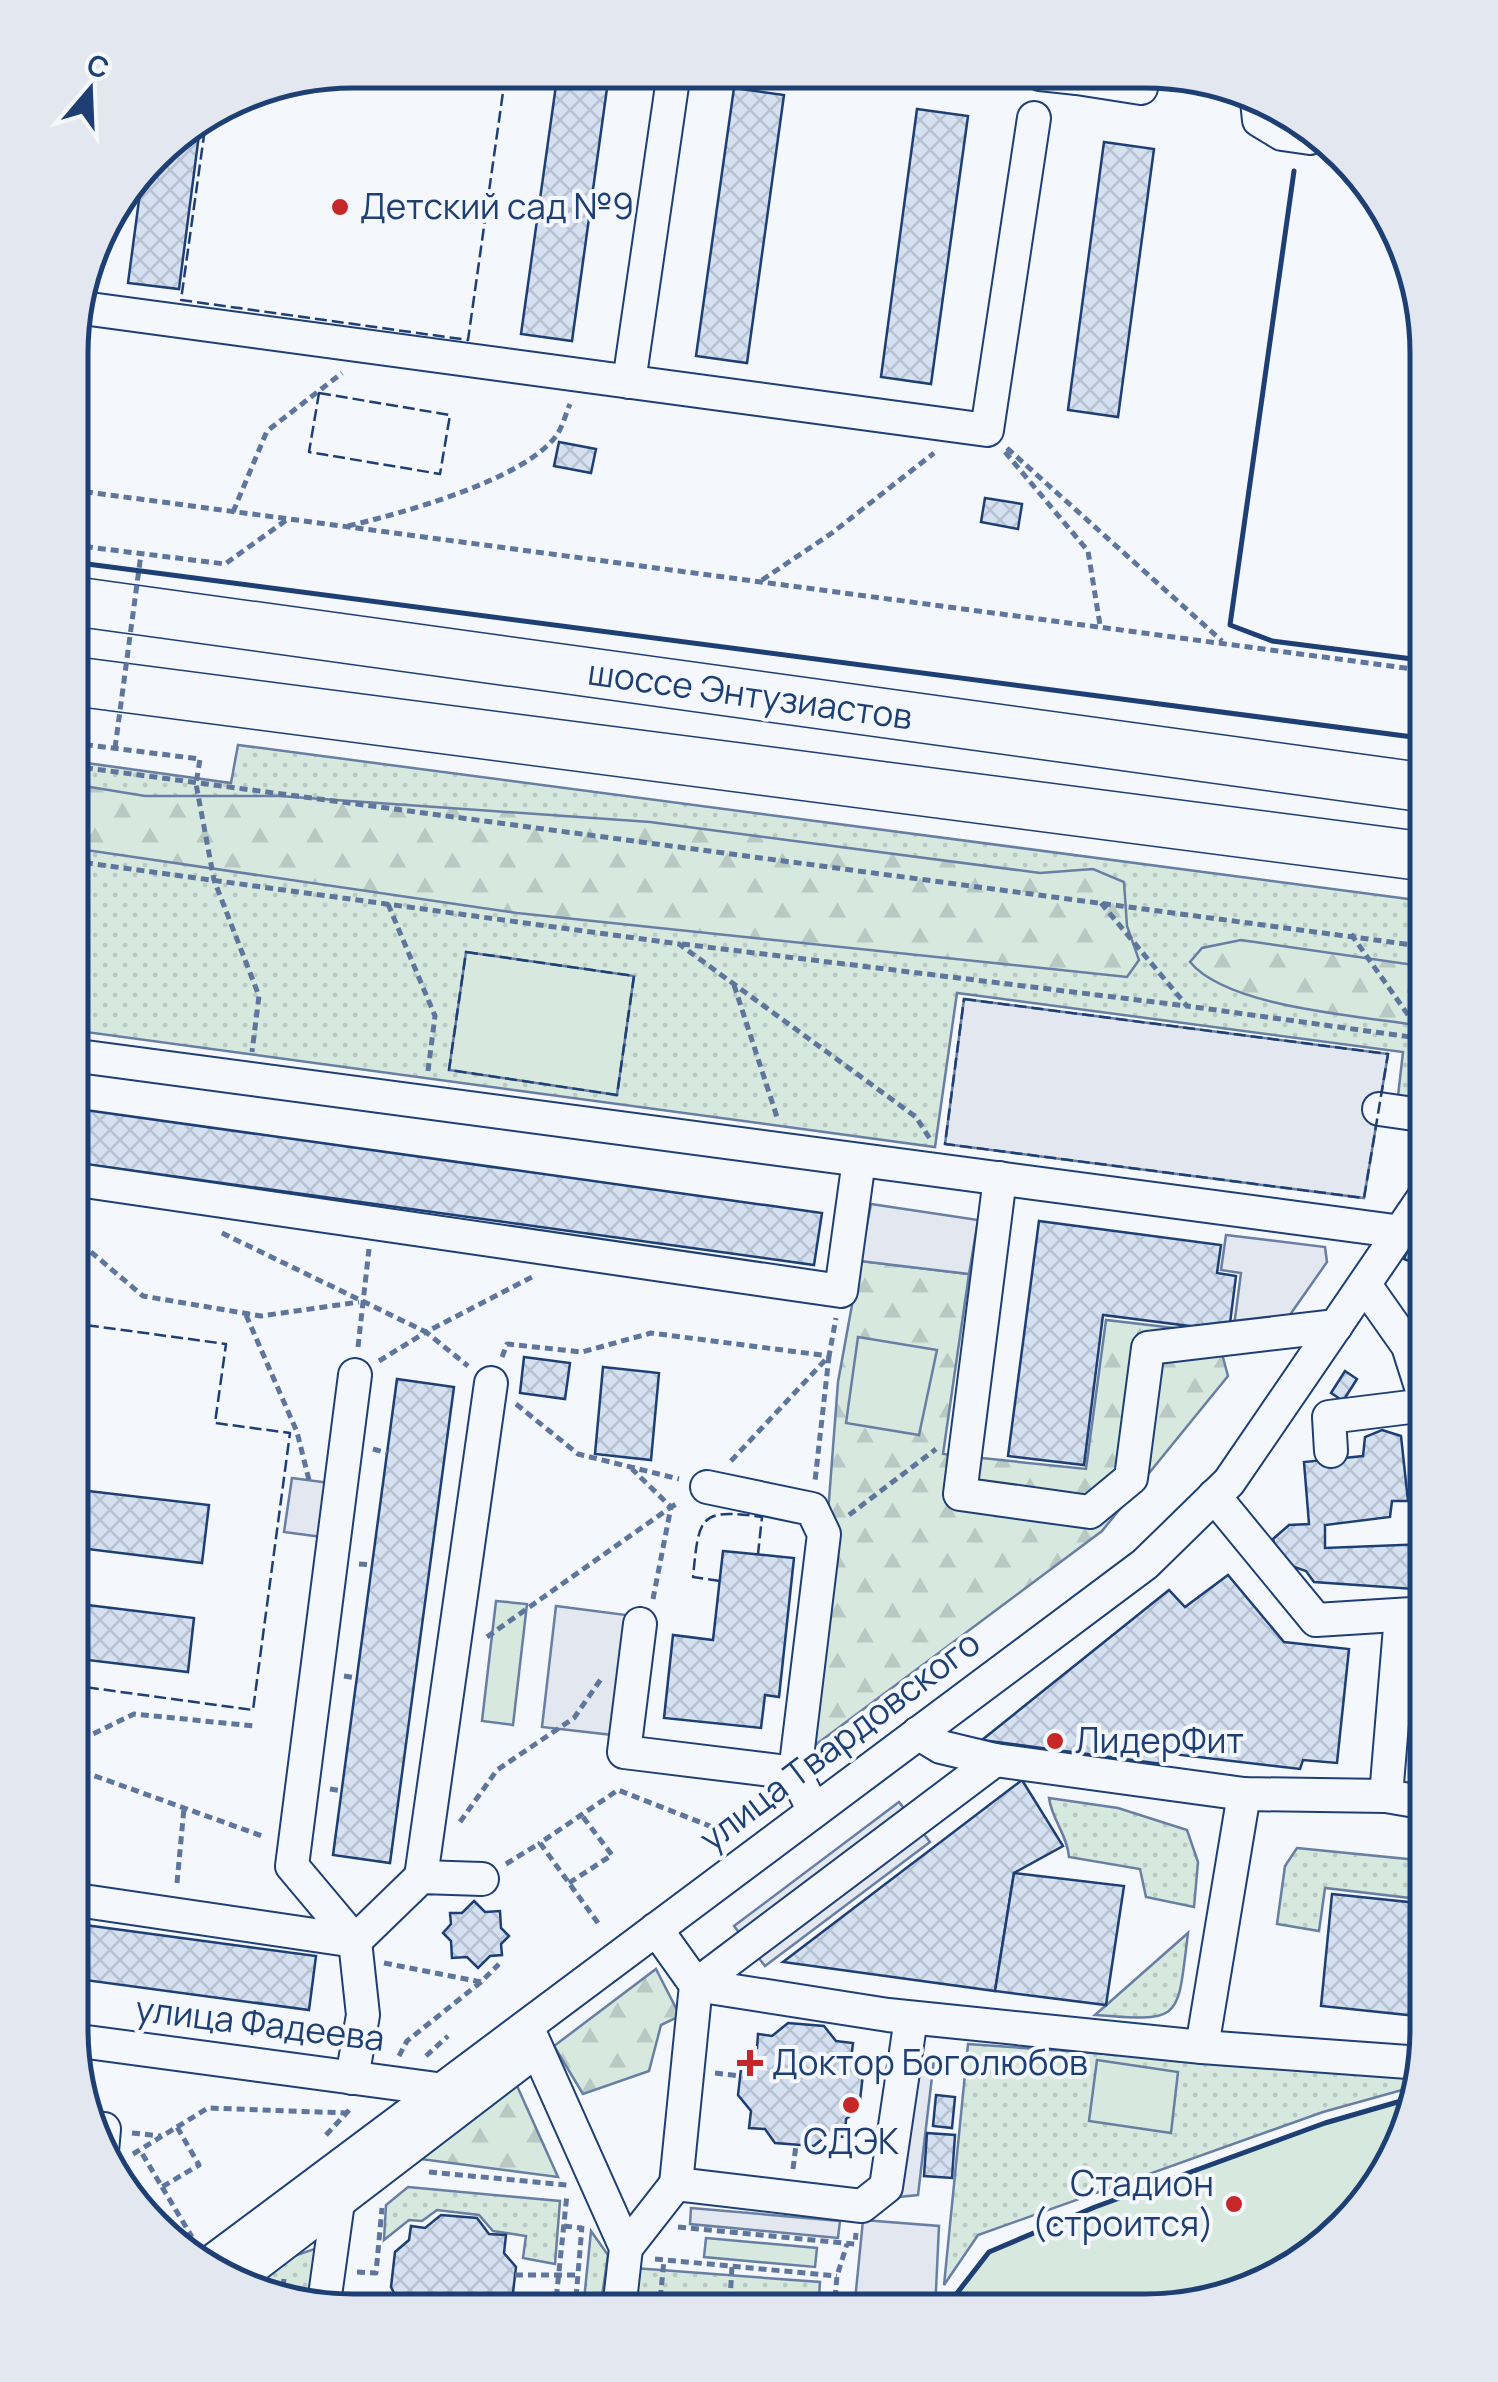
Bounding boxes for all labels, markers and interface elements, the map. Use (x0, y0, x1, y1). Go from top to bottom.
north arrow (40, 40, 140, 140)
text: С (82, 44, 114, 87)
place label: Детский сад №9 (360, 182, 634, 230)
marker: Детский сад №9 (329, 196, 351, 218)
street label: шоссе Энтузиастов (585, 647, 915, 741)
street label: улица Твардовского (689, 1619, 990, 1862)
place label: ЛидерФит (1075, 1716, 1244, 1764)
marker: ЛидерФит (1044, 1730, 1066, 1752)
street label: улица Фадеева (133, 1984, 387, 2062)
place label: Доктор Боголюбов (772, 2038, 1088, 2086)
marker: Доктор Боголюбов (737, 2050, 763, 2076)
marker: СДЭК (840, 2094, 862, 2116)
place label: СДЭК (803, 2117, 899, 2165)
place label: Стадион (строится) (1032, 2159, 1214, 2247)
marker: Стадион (строится) (1223, 2193, 1245, 2215)

